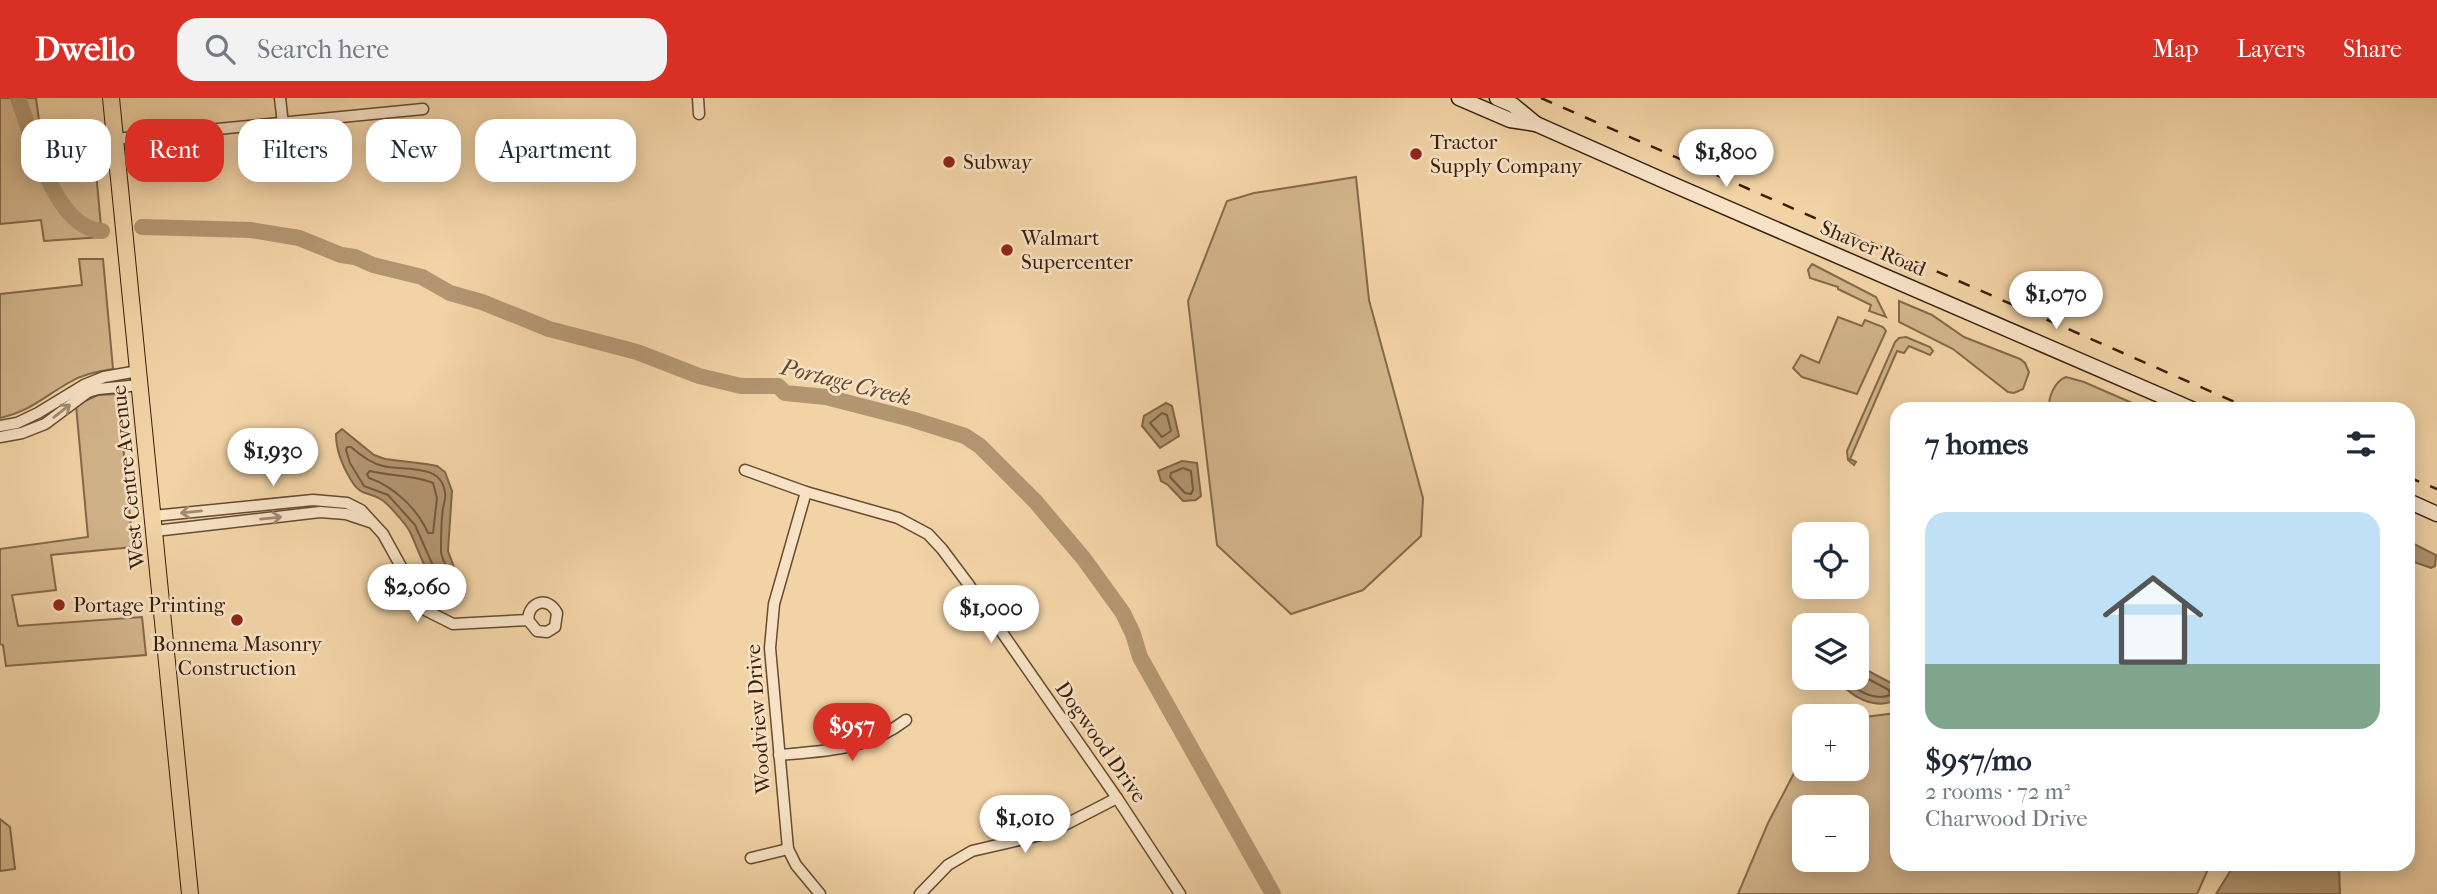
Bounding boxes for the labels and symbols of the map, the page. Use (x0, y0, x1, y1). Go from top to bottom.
place label: Tractor Supply Company (1430, 130, 1583, 178)
pin: $1,800 (1669, 130, 1783, 189)
marker: Tractor Supply Company (1408, 146, 1424, 162)
place label: Subway (963, 150, 1033, 174)
marker: Subway (941, 154, 957, 170)
street label: Shaver Road (1816, 215, 1930, 281)
place label: Walmart Supercenter (1020, 226, 1133, 274)
marker: Walmart Supercenter (999, 242, 1015, 258)
pin: $1,070 (1999, 272, 2113, 331)
water label: Portage Creek (777, 353, 914, 412)
street label: West Centre Avenue (106, 384, 150, 571)
one-way arrow (52, 404, 71, 419)
pin: $1,930 (216, 428, 330, 488)
one-way arrow (180, 506, 202, 519)
one-way arrow (259, 511, 282, 524)
pin: $2,060 (360, 564, 474, 624)
pin: $1,000 (934, 586, 1048, 645)
place label: Portage Printing (73, 593, 226, 617)
marker: Portage Printing (51, 597, 67, 613)
marker: Bonnema Masonry Construction (229, 612, 245, 628)
place label: Bonnema Masonry Construction (152, 632, 323, 680)
street label: Woodview Drive (741, 643, 775, 796)
street label: Dogwood Drive (1050, 677, 1152, 807)
pin: $957 (811, 704, 893, 763)
pin: $1,010 (968, 796, 1082, 855)

